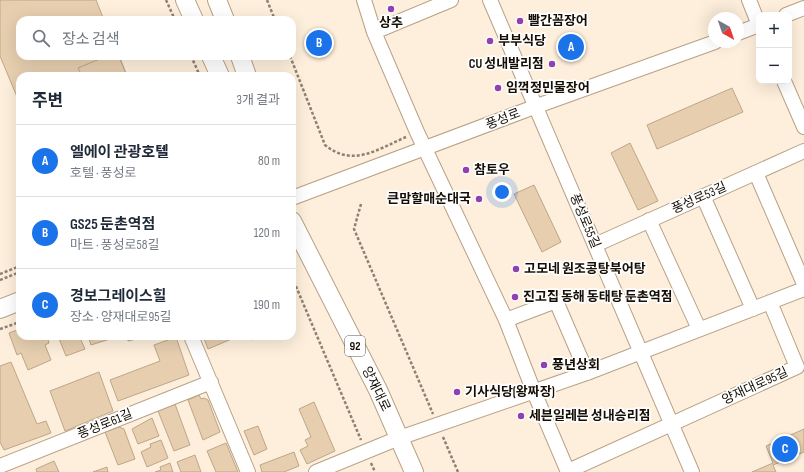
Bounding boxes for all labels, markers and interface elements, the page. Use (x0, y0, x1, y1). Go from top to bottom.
marker: 상추 (386, 4, 396, 14)
north arrow (708, 12, 744, 48)
map controls (756, 12, 792, 84)
button: + (756, 12, 792, 48)
place label: 빨간꼼장어 (528, 13, 588, 29)
place label: 상추 (379, 15, 403, 31)
search box (16, 16, 296, 60)
marker: 빨간꼼장어 (515, 16, 525, 26)
icon: search (30, 27, 52, 49)
pin: B (306, 28, 332, 58)
text: 장소 검색 (62, 30, 120, 49)
pin: A (558, 32, 584, 62)
place label: 부부식당 (498, 33, 546, 49)
marker: 부부식당 (485, 36, 495, 46)
button: − (756, 48, 792, 84)
place label: CU 성내발리점 (469, 56, 544, 72)
marker: CU 성내발리점 (547, 59, 557, 69)
place label: 임꺽정민물장어 (506, 80, 590, 96)
marker: 임꺽정민물장어 (493, 83, 503, 93)
text: 주변 (32, 91, 63, 111)
text: 3개 결과 (237, 92, 280, 108)
street label: 풍성로 (483, 105, 523, 133)
text: 엘에이 관광호텔 (70, 143, 169, 162)
text: A (42, 153, 48, 169)
text: 80 m (258, 153, 280, 169)
place label: 참토우 (474, 162, 510, 178)
text: 호텔 · 풍성로 (70, 165, 137, 181)
marker: 참토우 (461, 165, 471, 175)
street label: 풍성로53길 (669, 179, 729, 217)
your location (492, 182, 512, 202)
place label: 큰맘할매순대국 (387, 191, 471, 207)
street label: 풍성로55길 (566, 191, 604, 251)
marker: 큰맘할매순대국 (474, 194, 484, 204)
text: GS25 둔촌역점 (70, 215, 155, 234)
text: B (42, 225, 48, 241)
text: 120 m (254, 225, 280, 241)
text: 마트 · 풍성로58길 (70, 237, 159, 253)
place label: 고모네 원조콩탕북어탕 (524, 261, 646, 277)
marker: 고모네 원조콩탕북어탕 (511, 264, 521, 274)
text: 경보그레이스힐 (70, 287, 167, 306)
place label: 진고집 동해 동태탕 둔촌역점 (523, 289, 673, 305)
marker: 진고집 동해 동태탕 둔촌역점 (510, 292, 520, 302)
text: C (42, 297, 48, 313)
text: 190 m (253, 297, 280, 313)
text: 장소 · 양재대로95길 (70, 309, 171, 325)
road number: 92 (345, 336, 365, 356)
place label: 풍년상회 (552, 357, 600, 373)
marker: 풍년상회 (539, 360, 549, 370)
street label: 양재대로 (358, 364, 394, 414)
street label: 양재대로95길 (720, 364, 790, 408)
place label: 기사식당(왕짜장) (465, 384, 555, 400)
marker: 기사식당(왕짜장) (452, 387, 462, 397)
street label: 풍성로61길 (75, 406, 135, 442)
place label: 세븐일레븐 성내승리점 (529, 408, 651, 424)
marker: 세븐일레븐 성내승리점 (516, 411, 526, 421)
pin: C (772, 434, 798, 464)

